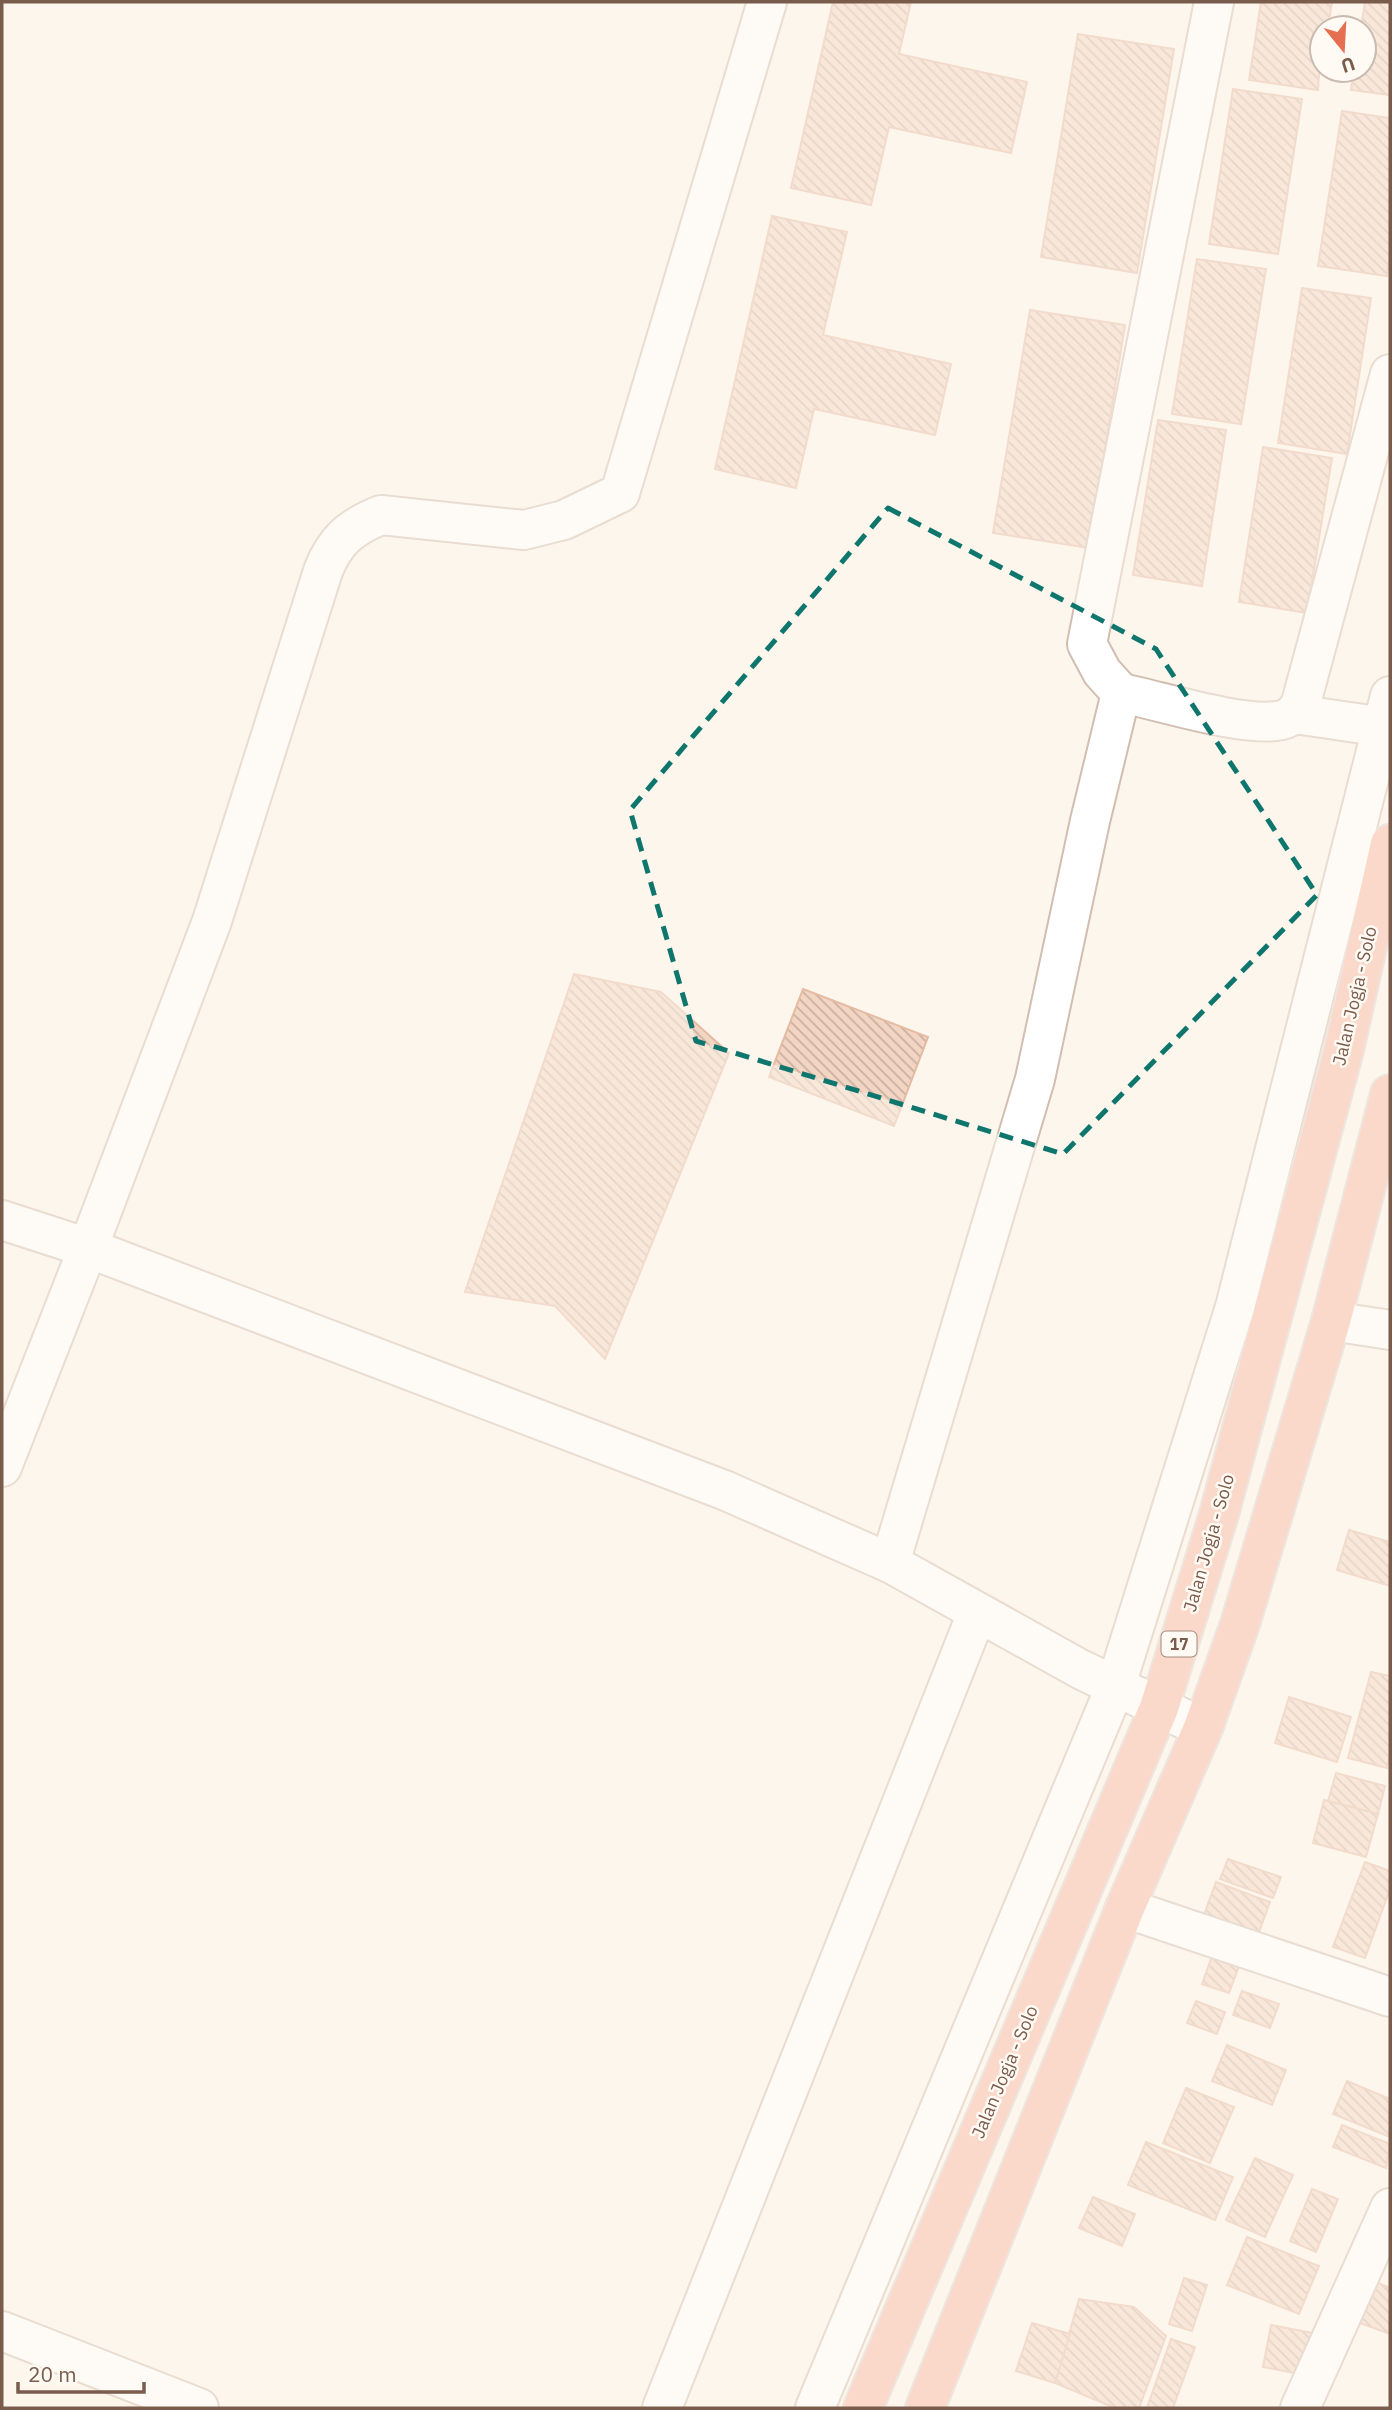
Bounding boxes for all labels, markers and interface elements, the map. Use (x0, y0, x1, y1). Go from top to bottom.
north arrow (1308, 14, 1378, 84)
text: U (1338, 52, 1358, 79)
street label: Jalan Jogja - Solo (1327, 924, 1382, 1068)
street label: Jalan Jogja - Solo (1178, 1471, 1239, 1614)
road number: 17 (1162, 1632, 1196, 1656)
street label: Jalan Jogja - Solo (966, 2002, 1043, 2142)
scale bar (18, 2350, 144, 2394)
text: 20 m (28, 2360, 77, 2388)

